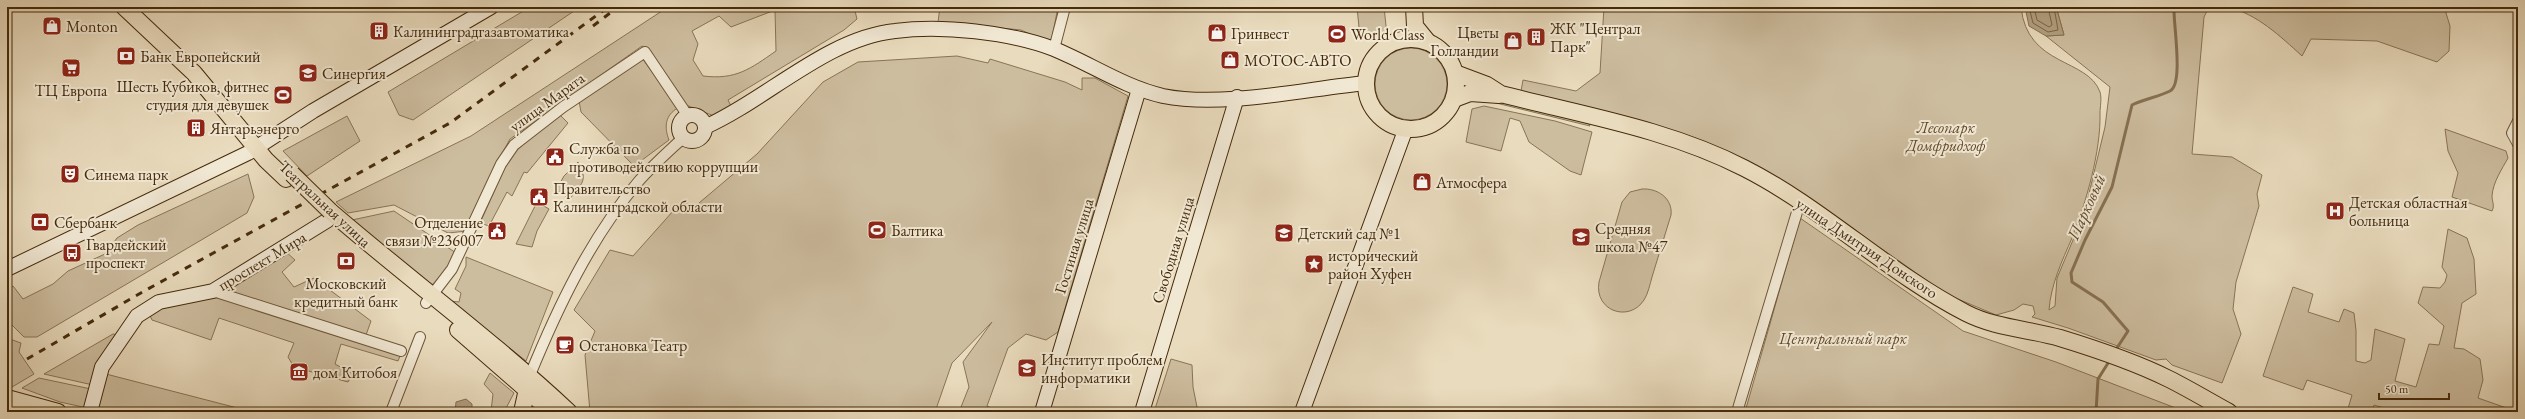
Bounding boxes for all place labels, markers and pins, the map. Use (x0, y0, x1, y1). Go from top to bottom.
shop icon: Monton (41, 15, 63, 37)
place label: Monton (66, 16, 118, 37)
place label: ЖК "Централ Парк" (1549, 18, 1641, 57)
building icon: Калининградгазавтоматика (368, 20, 390, 42)
place label: Калининградгазавтоматика (393, 21, 570, 42)
shop icon: Гринвест (1206, 22, 1228, 44)
place label: Цветы Голландии (1430, 22, 1500, 61)
place label: Гринвест (1231, 23, 1289, 44)
sports icon: World Class (1326, 23, 1348, 45)
place label: World Class (1351, 24, 1424, 45)
building icon: ЖК "Централ Парк" (1525, 26, 1547, 48)
shop icon: Цветы Голландии (1502, 30, 1524, 52)
bank icon: Банк Европейский (115, 45, 137, 67)
place label: Банк Европейский (140, 46, 261, 67)
shop icon: МОТОС-АВТО (1219, 49, 1241, 71)
place label: МОТОС-АВТО (1244, 50, 1351, 71)
supermarket icon: ТЦ Европа (60, 57, 82, 79)
school or university icon: Синергия (297, 62, 319, 84)
place label: Синергия (322, 63, 386, 84)
place label: Шесть Кубиков, фитнес студия для девушек (116, 76, 269, 115)
place label: ТЦ Европа (35, 80, 108, 101)
sports icon: Шесть Кубиков, фитнес студия для девушек (272, 84, 294, 106)
building icon: Янтарьэнерго (185, 117, 207, 139)
place label: Янтарьэнерго (209, 118, 300, 139)
place label: Служба по противодействию коррупции (569, 138, 759, 177)
public building icon: Служба по противодействию коррупции (544, 146, 566, 168)
theatre icon: Синема парк (59, 163, 81, 185)
place label: Синема парк (84, 164, 169, 185)
shop icon: Атмосфера (1411, 171, 1433, 193)
place label: Атмосфера (1435, 172, 1508, 193)
place label: Правительство Калининградской области (553, 178, 723, 217)
public building icon: Правительство Калининградской области (528, 186, 550, 208)
place label: Детская областная больница (2349, 192, 2468, 231)
hospital icon: Детская областная больница (2324, 200, 2346, 222)
bank icon: Сбербанк (29, 211, 51, 233)
place label: Сбербанк (54, 212, 117, 233)
place label: Отделение связи №236007 (385, 212, 483, 251)
place label: Средняя школа №47 (1595, 218, 1668, 257)
sports icon: Балтика (866, 219, 888, 241)
public building icon: Отделение связи №236007 (486, 220, 508, 242)
place label: Балтика (891, 220, 944, 241)
school or university icon: Детский сад №1 (1273, 222, 1295, 244)
place label: Детский сад №1 (1298, 223, 1401, 244)
school or university icon: Средняя школа №47 (1570, 226, 1592, 248)
place label: Гвардейский проспект (86, 234, 167, 273)
bus stop icon: Гвардейский проспект (61, 242, 83, 264)
place label: исторический район Хуфен (1328, 245, 1419, 284)
bank icon: Московский кредитный банк (335, 250, 357, 272)
place icon: исторический район Хуфен (1303, 253, 1325, 275)
place label: Московский кредитный банк (294, 273, 398, 312)
cafe icon: Остановка Театр (554, 334, 576, 356)
place label: Остановка Театр (579, 335, 687, 356)
place label: Институт проблем информатики (1041, 349, 1162, 388)
school or university icon: Институт проблем информатики (1016, 357, 1038, 379)
museum icon: дом Китобоя (288, 361, 310, 383)
place label: дом Китобоя (313, 362, 397, 383)

